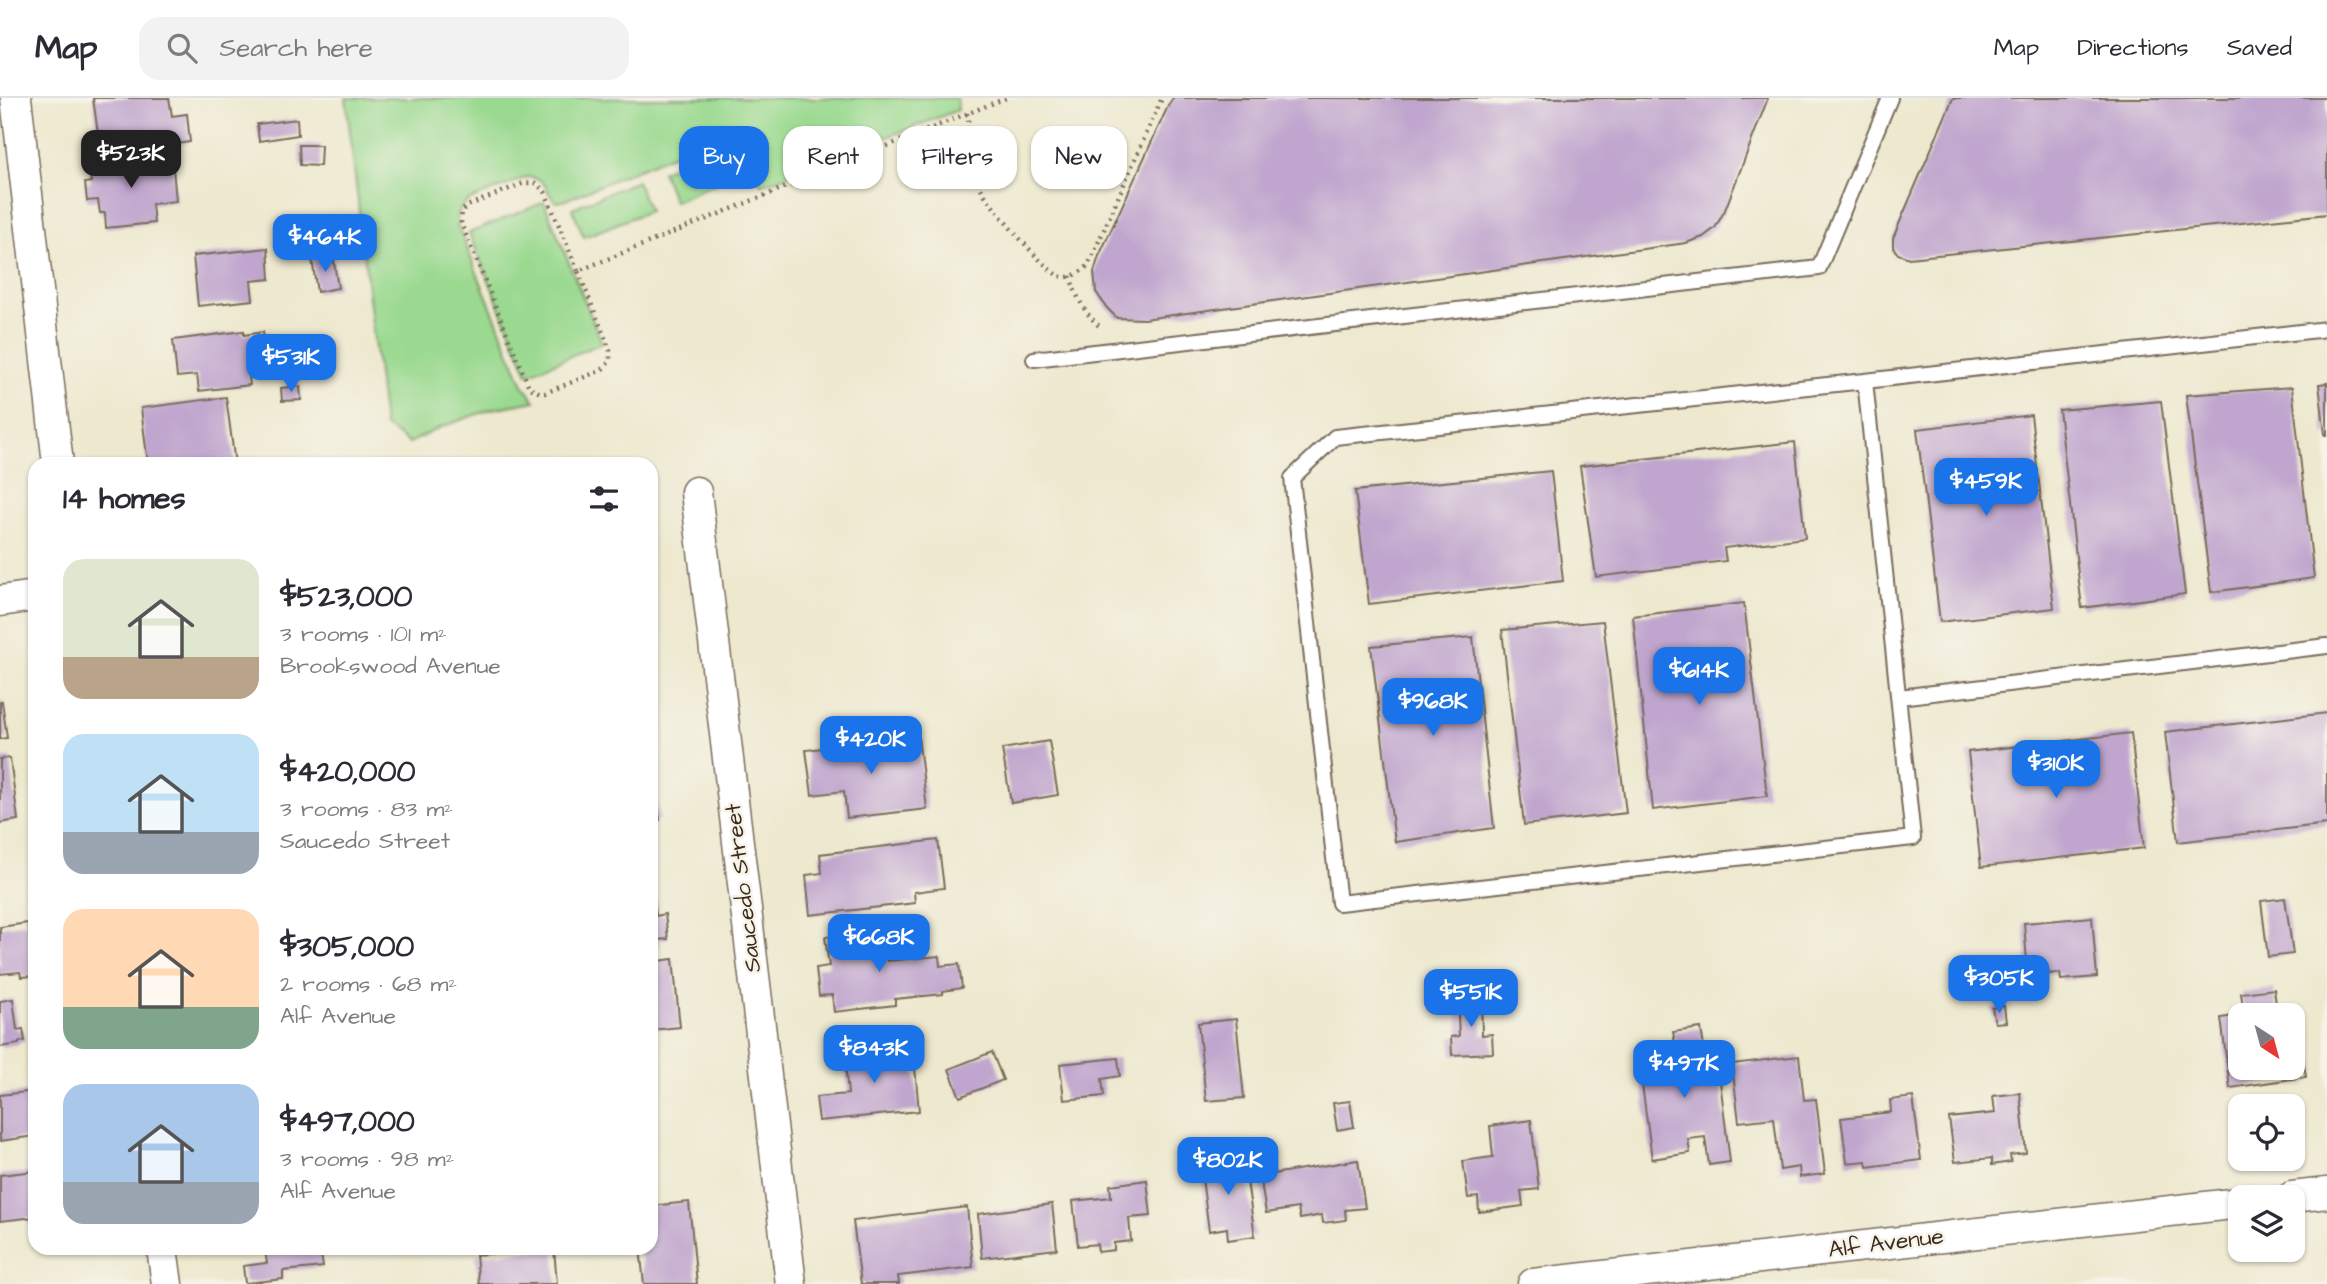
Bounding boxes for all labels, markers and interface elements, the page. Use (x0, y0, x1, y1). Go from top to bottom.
search box (139, 17, 629, 80)
text: Map (35, 25, 97, 71)
icon: search (163, 29, 201, 67)
text: Search here (219, 30, 373, 66)
text: Map (1994, 31, 2039, 65)
text: Directions (2077, 31, 2189, 65)
text: Saved (2227, 31, 2292, 65)
chip: Buy (679, 126, 769, 189)
chip: Rent (783, 126, 883, 189)
chip: Filters (897, 126, 1017, 189)
chip: New (1031, 126, 1127, 189)
pin: $523K (82, 130, 180, 190)
text: $523K (97, 137, 165, 169)
pin: $464K (276, 214, 374, 274)
text: $464K (289, 221, 361, 253)
pin: $531K (242, 334, 340, 394)
text: $531K (262, 341, 320, 373)
pin: $459K (1937, 458, 2035, 518)
text: $459K (1950, 465, 2022, 497)
text: 14 homes (63, 478, 186, 520)
icon: filters (585, 480, 623, 518)
text: $523,000 (280, 576, 412, 618)
icon: home (119, 587, 203, 671)
text: 3 rooms · 101 m² (280, 618, 447, 650)
pin: $614K (1650, 648, 1748, 707)
text: Brookswood Avenue (280, 650, 501, 682)
text: $614K (1669, 654, 1729, 686)
pin: $968K (1384, 678, 1482, 738)
text: $968K (1398, 685, 1468, 717)
pin: $420K (822, 716, 920, 776)
text: $420K (836, 723, 906, 755)
pin: $310K (2007, 740, 2105, 800)
text: $310K (2028, 747, 2084, 779)
text: $420,000 (280, 751, 415, 793)
icon: home (119, 762, 203, 846)
text: 3 rooms · 83 m² (280, 793, 453, 825)
street label: Saucedo Street (717, 801, 769, 974)
text: Saucedo Street (280, 825, 450, 857)
pin: $668K (830, 914, 928, 974)
text: $668K (844, 921, 914, 953)
text: $305,000 (280, 926, 414, 968)
icon: home (119, 937, 203, 1021)
pin: $305K (1950, 956, 2048, 1015)
text: $305K (1964, 962, 2034, 994)
text: 2 rooms · 68 m² (280, 968, 457, 1000)
pin: $551K (1422, 970, 1520, 1029)
text: $551K (1440, 976, 1502, 1008)
text: Alf Avenue (280, 1000, 396, 1032)
north arrow (2228, 1003, 2305, 1080)
map controls (2228, 1003, 2305, 1262)
pin: $843K (825, 1026, 923, 1085)
text: $843K (840, 1032, 909, 1064)
pin: $497K (1635, 1040, 1733, 1100)
text: $497K (1649, 1047, 1719, 1079)
button: locate (2228, 1094, 2305, 1171)
text: $497,000 (280, 1101, 415, 1143)
icon: home (119, 1112, 203, 1196)
pin: $802K (1179, 1138, 1277, 1197)
text: 3 rooms · 98 m² (280, 1143, 454, 1175)
text: $802K (1193, 1144, 1263, 1176)
text: Alf Avenue (280, 1175, 396, 1207)
button: layers (2228, 1185, 2305, 1262)
street label: Alf Avenue (1827, 1220, 1945, 1266)

